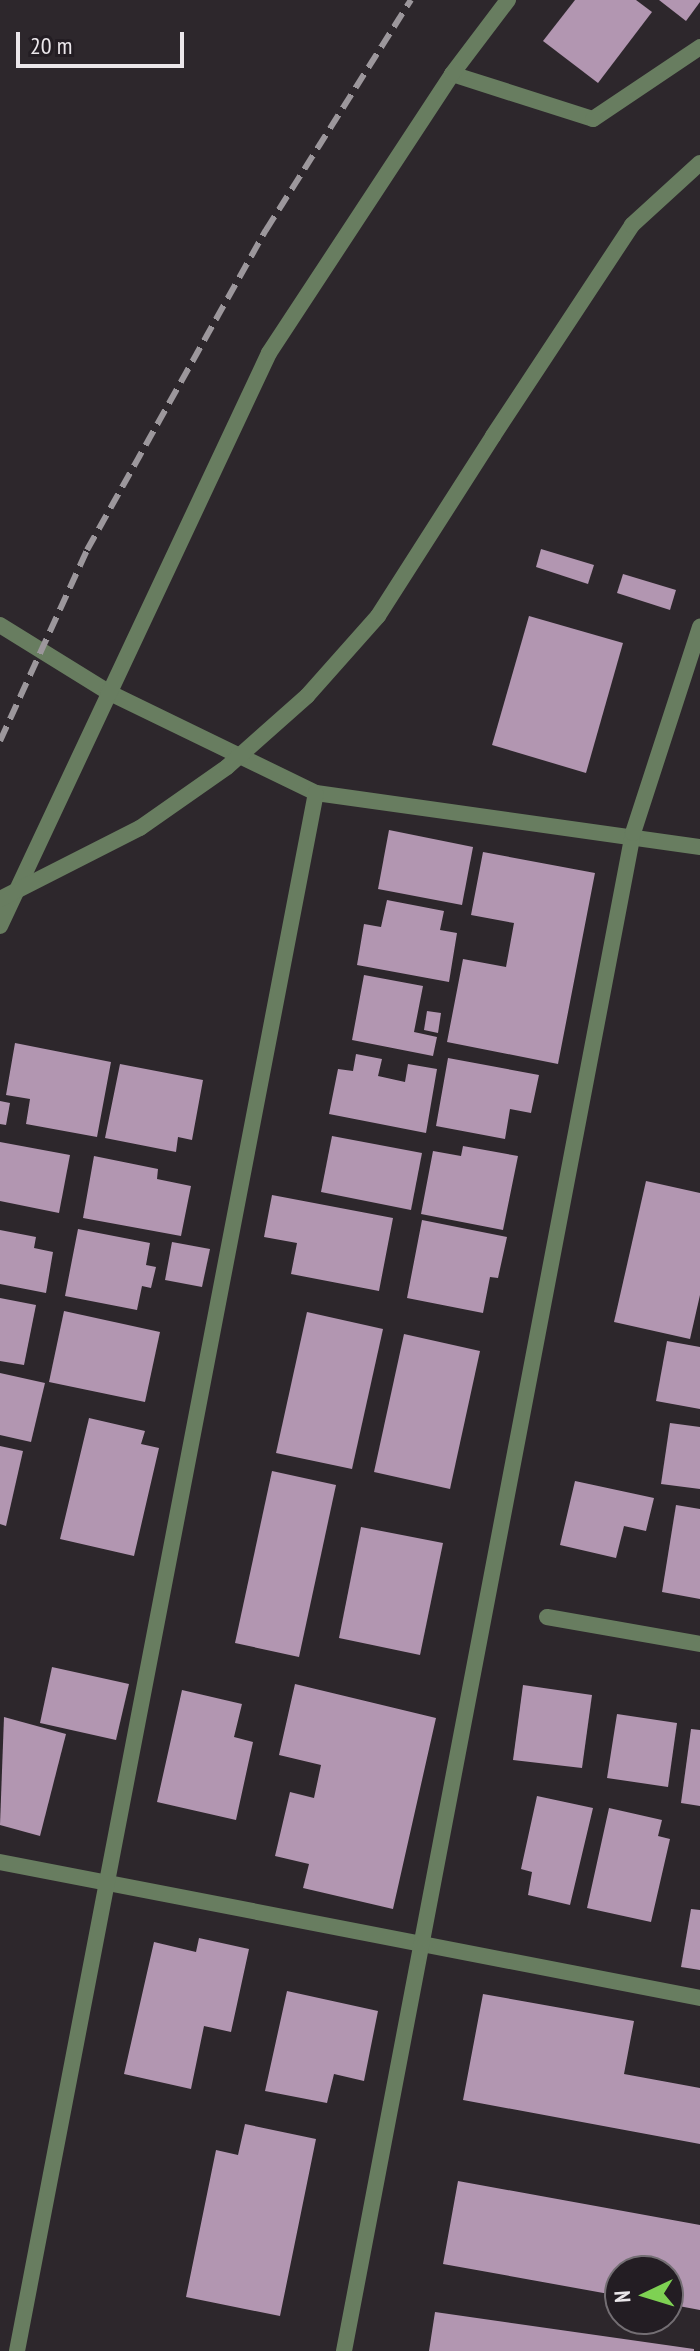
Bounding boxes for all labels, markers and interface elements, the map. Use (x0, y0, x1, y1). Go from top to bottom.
scale bar (20, 16, 188, 66)
text: 20 m (30, 30, 72, 61)
north arrow (604, 2255, 684, 2335)
text: N (608, 2290, 636, 2303)

